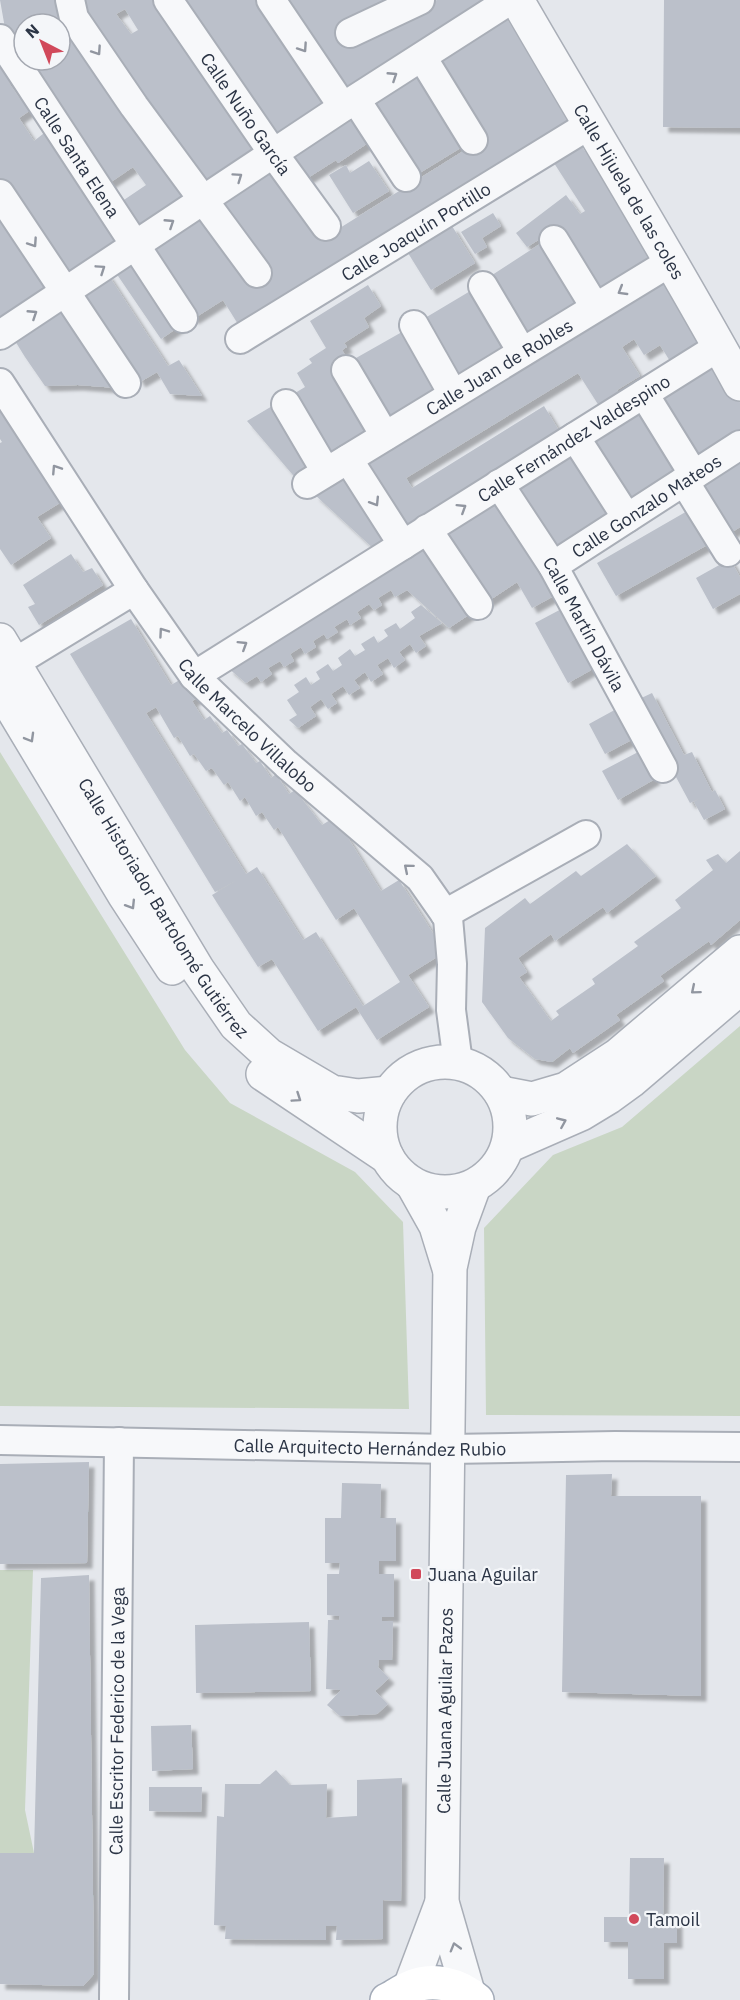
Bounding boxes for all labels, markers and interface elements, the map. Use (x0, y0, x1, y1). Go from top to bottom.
north arrow (12, 12, 72, 72)
text: N (21, 20, 43, 42)
one-way arrow (296, 42, 307, 53)
one-way arrow (90, 44, 101, 55)
street label: Calle Nuño García (196, 48, 297, 180)
one-way arrow (386, 72, 397, 83)
street label: Calle Santa Elena (29, 92, 126, 222)
street label: Calle Hijuela de las coles (569, 99, 690, 283)
one-way arrow (232, 173, 243, 184)
street label: Calle Joaquín Portillo (337, 177, 495, 286)
one-way arrow (163, 220, 174, 231)
one-way arrow (25, 237, 37, 247)
one-way arrow (94, 265, 105, 276)
one-way arrow (618, 284, 628, 296)
one-way arrow (26, 310, 37, 321)
street label: Calle Juan de Robles (421, 313, 577, 420)
street label: Calle Fernández Valdespino (473, 369, 674, 507)
street label: Calle Gonzalo Mateos (567, 449, 725, 563)
one-way arrow (52, 465, 63, 476)
one-way arrow (368, 496, 380, 506)
one-way arrow (456, 503, 466, 515)
street label: Calle Martín Dávila (538, 552, 631, 696)
one-way arrow (159, 627, 170, 638)
one-way arrow (237, 640, 247, 652)
street label: Calle Marcelo Villalobo (173, 654, 322, 797)
one-way arrow (22, 732, 34, 742)
street label: Calle Historiador Bartolomé Gutiérrez (74, 773, 254, 1043)
one-way arrow (404, 864, 415, 875)
one-way arrow (123, 899, 135, 909)
one-way arrow (691, 983, 702, 994)
one-way arrow (291, 1091, 302, 1102)
one-way arrow (556, 1117, 567, 1129)
street label: Calle Arquitecto Hernández Rubio (233, 1433, 506, 1461)
place label: Juana Aguilar (428, 1563, 538, 1586)
marker: Juana Aguilar (409, 1567, 423, 1581)
street label: Calle Escritor Federico de la Vega (104, 1586, 129, 1855)
street label: Calle Juana Aguilar Pazos (432, 1607, 457, 1814)
place label: Tamoil (646, 1908, 700, 1931)
marker: Tamoil (627, 1912, 641, 1926)
one-way arrow (450, 1942, 462, 1953)

